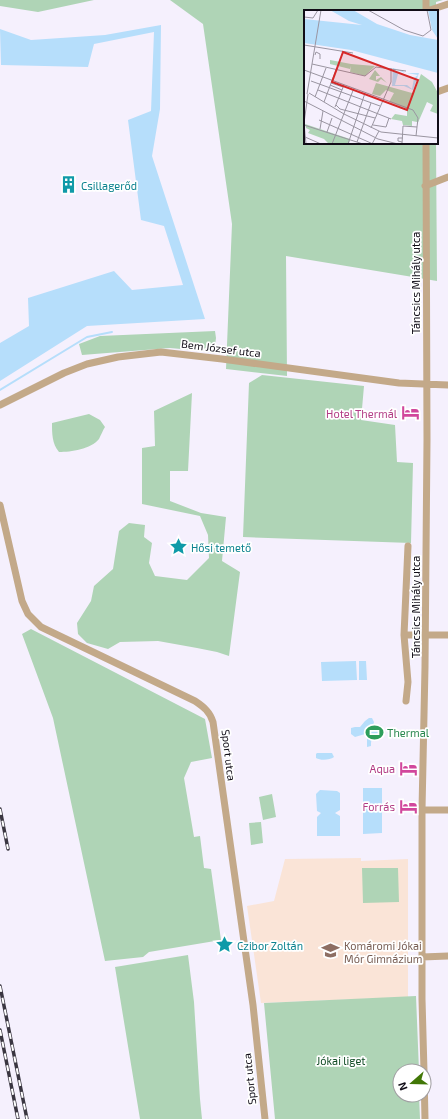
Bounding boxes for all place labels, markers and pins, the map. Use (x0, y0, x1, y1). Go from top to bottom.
building icon: Csillagerőd (58, 175, 78, 195)
place label: Csillagerőd (81, 179, 137, 192)
hotel icon: Hotel Thermál (400, 403, 420, 423)
place label: Hotel Thermál (326, 407, 398, 420)
place icon: Hősi temető (168, 537, 188, 557)
place label: Hősi temető (191, 541, 251, 554)
sports icon: Thermal (364, 722, 384, 742)
place label: Thermal (387, 726, 430, 739)
hotel icon: Aqua (398, 758, 418, 778)
place label: Aqua (370, 762, 395, 775)
hotel icon: Forrás (398, 796, 418, 816)
place label: Forrás (363, 800, 395, 813)
place icon: Czibor Zoltán (214, 935, 234, 955)
place label: Czibor Zoltán (237, 939, 303, 952)
place label: Komáromi Jókai Mór Gimnázium (344, 939, 422, 965)
school or university icon: Komáromi Jókai Mór Gimnázium (321, 941, 341, 961)

